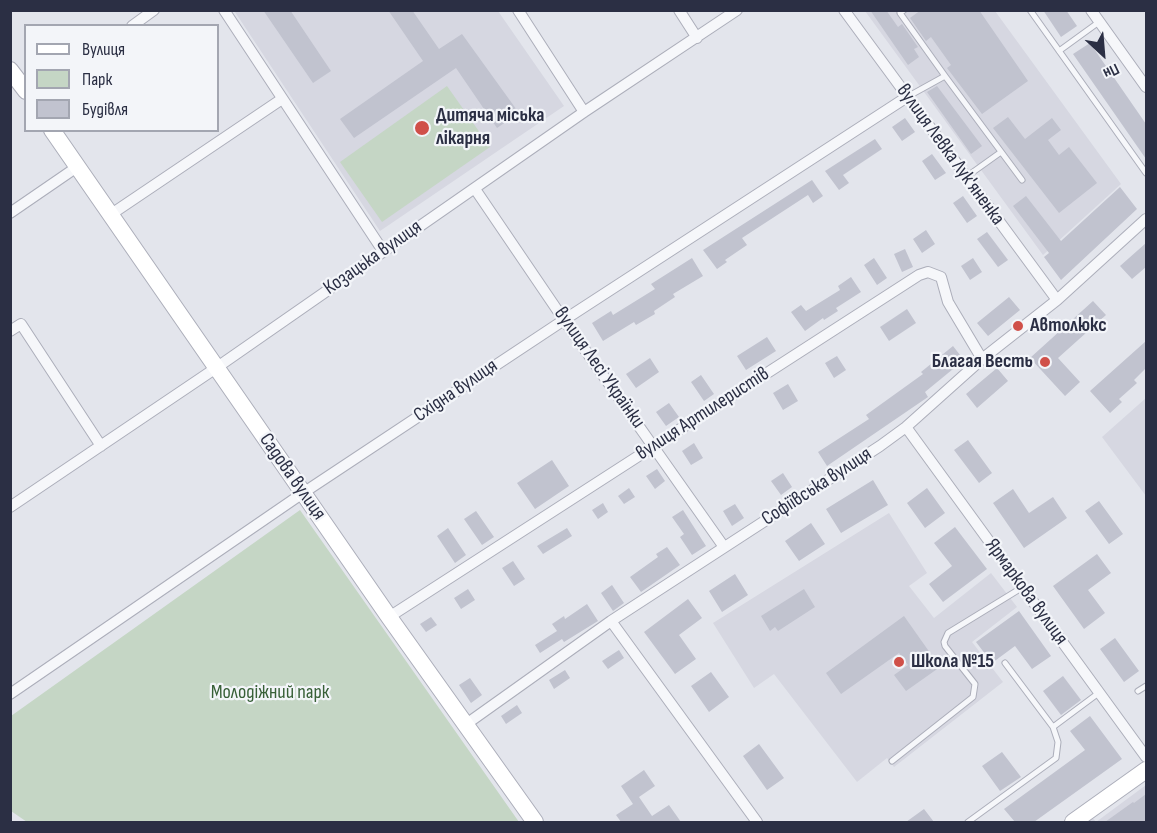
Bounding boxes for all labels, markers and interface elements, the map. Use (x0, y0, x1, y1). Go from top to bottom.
legend (24, 24, 219, 132)
north arrow (1073, 24, 1133, 84)
text: Вулиця (82, 39, 125, 60)
text: Пн (1100, 59, 1122, 83)
text: Парк (82, 69, 112, 90)
street label: вулиця Левка Лук'яненка (891, 80, 1009, 230)
text: Будівля (82, 99, 128, 120)
place label: Дитяча міська лікарня (436, 104, 544, 151)
marker: Дитяча міська лікарня (413, 119, 431, 137)
street label: Козацька вулиця (319, 215, 427, 301)
street label: вулиця Лесі Українки (548, 303, 650, 433)
place label: Автолюкс (1030, 314, 1107, 338)
marker: Автолюкс (1011, 319, 1025, 333)
place label: Благая Весть (932, 350, 1033, 374)
street label: Східна вулиця (410, 354, 502, 428)
marker: Благая Весть (1038, 355, 1052, 369)
street label: вулиця Артилеристів (632, 362, 774, 466)
street label: Садова вулиця (253, 429, 331, 525)
street label: Софіївська вулиця (758, 443, 876, 531)
street label: Ярмаркова вулиця (979, 534, 1073, 650)
place label: Школа №15 (911, 650, 994, 674)
marker: Школа №15 (892, 655, 906, 669)
park label: Молодіжний парк (211, 681, 329, 705)

